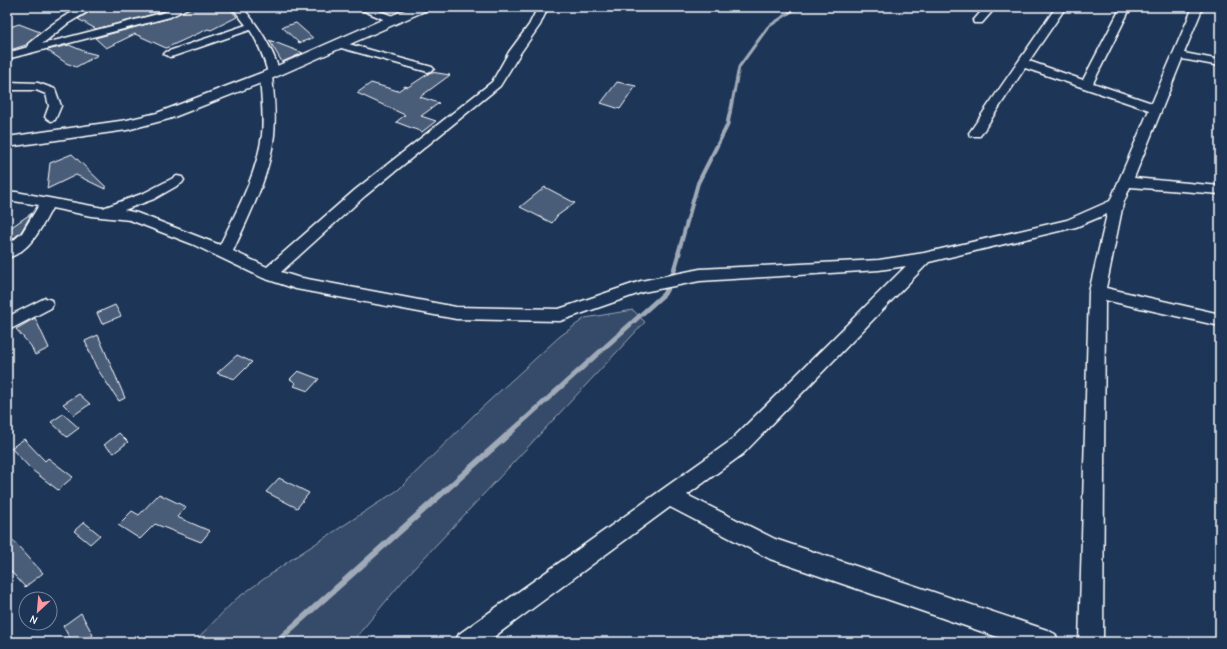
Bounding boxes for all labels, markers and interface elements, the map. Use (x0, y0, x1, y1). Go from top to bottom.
north arrow (18, 591, 58, 631)
text: N (28, 612, 40, 627)

